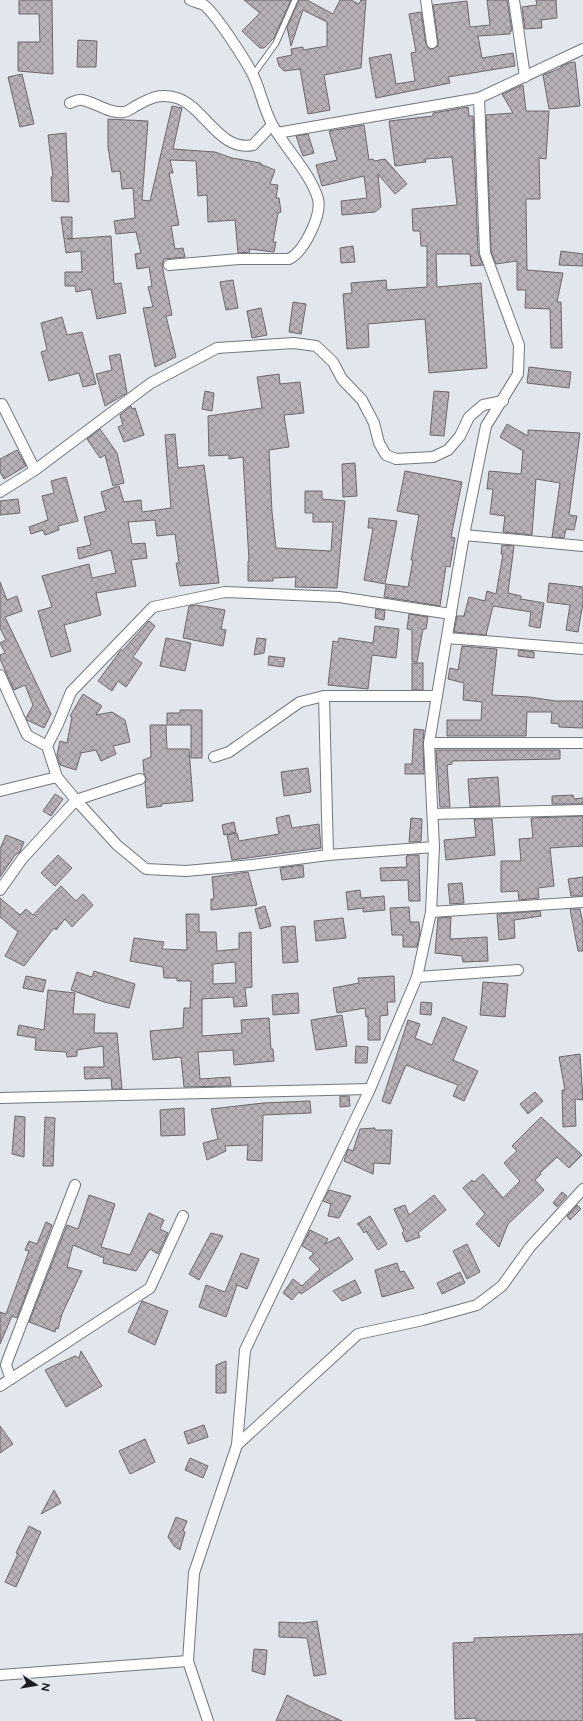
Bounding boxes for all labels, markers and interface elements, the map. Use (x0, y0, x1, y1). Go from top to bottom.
north arrow (16, 1665, 56, 1705)
text: N (38, 1682, 53, 1692)

